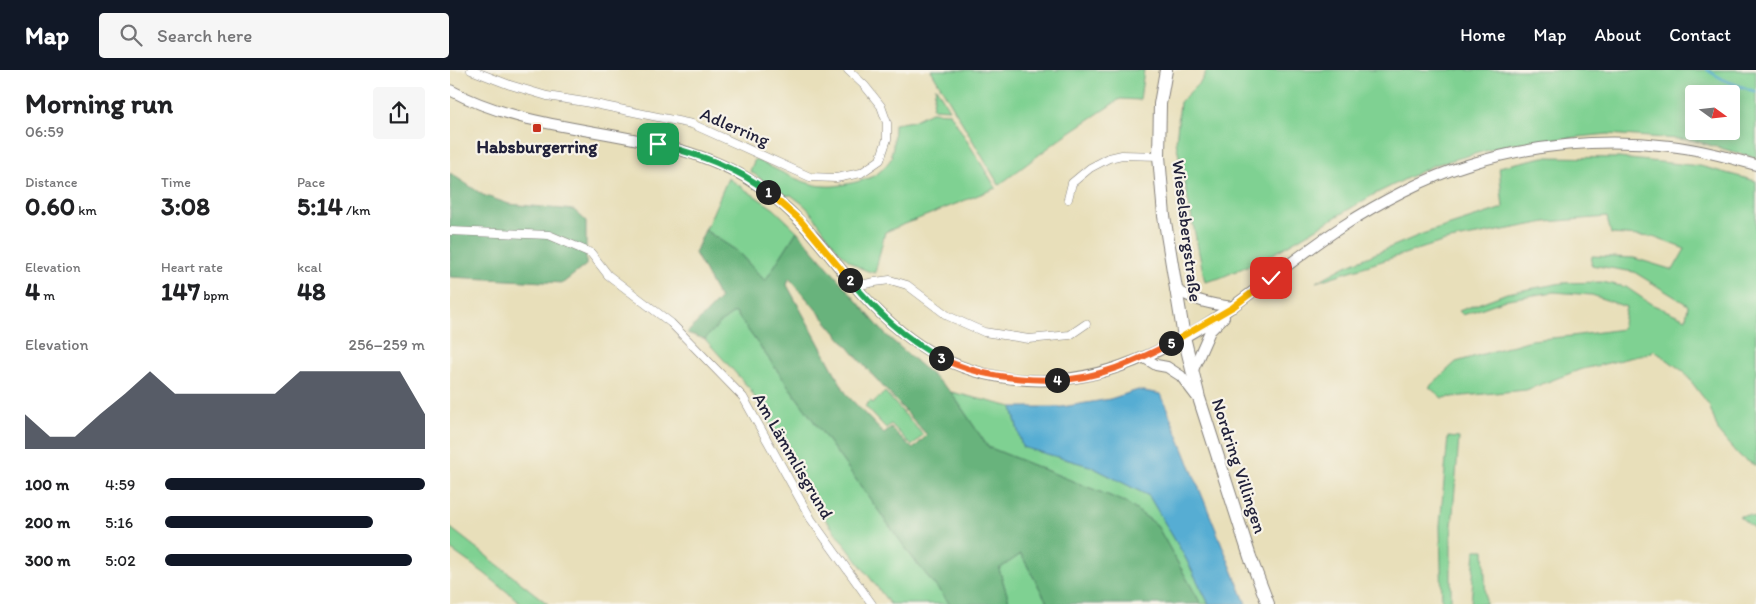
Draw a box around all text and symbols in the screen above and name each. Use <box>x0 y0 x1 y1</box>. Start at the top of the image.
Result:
search box <box>99 13 449 58</box>
text: Map <box>25 21 69 50</box>
icon: search <box>117 21 145 49</box>
text: Search here <box>157 24 252 47</box>
text: Home <box>1460 24 1506 46</box>
text: Map <box>1534 24 1567 46</box>
text: About <box>1595 24 1641 46</box>
text: Contact <box>1669 24 1731 46</box>
north arrow <box>1685 85 1740 140</box>
map controls <box>1685 85 1740 140</box>
text: Morning run <box>25 86 173 120</box>
button: share <box>373 87 425 139</box>
street label: Adlerring <box>697 103 774 152</box>
text: 06:59 <box>25 122 64 141</box>
marker: Habsburgerring <box>531 122 543 134</box>
pin <box>637 123 679 165</box>
icon: arrive <box>644 130 672 158</box>
place label: Habsburgerring <box>476 136 598 158</box>
street label: Wieselsbergstraße <box>1167 159 1207 303</box>
text: Distance <box>25 174 77 191</box>
text: Time <box>161 174 191 191</box>
text: Pace <box>297 174 325 191</box>
pin: 1 <box>756 180 780 204</box>
text: 1 <box>765 184 772 201</box>
text: 0.60 <box>25 191 75 221</box>
text: 3:08 <box>161 191 210 221</box>
text: 5:14 <box>297 191 343 221</box>
text: km <box>75 202 97 219</box>
text: /km <box>343 202 370 219</box>
pin <box>1250 257 1292 299</box>
text: Elevation <box>25 259 81 276</box>
text: Heart rate <box>161 259 223 276</box>
text: kcal <box>297 259 322 276</box>
icon: check <box>1257 264 1285 292</box>
pin: 2 <box>838 268 862 292</box>
text: 2 <box>847 272 854 289</box>
text: 4 <box>25 276 40 306</box>
text: 147 <box>161 276 200 306</box>
text: 48 <box>297 276 326 306</box>
text: m <box>40 287 55 304</box>
text: bpm <box>200 287 229 304</box>
pin: 5 <box>1158 330 1184 356</box>
text: Elevation <box>25 335 89 354</box>
text: 256–259 m <box>349 335 425 354</box>
text: 5 <box>1168 335 1175 352</box>
pin: 3 <box>928 346 954 370</box>
text: 3 <box>938 350 945 367</box>
pin: 4 <box>1044 368 1070 392</box>
text: 4 <box>1053 372 1062 389</box>
street label: Am Lämmlisgrund <box>748 389 838 523</box>
street label: Nordring Villingen <box>1207 396 1271 536</box>
text: 100 m <box>25 475 69 494</box>
text: 4:59 <box>105 475 135 494</box>
text: 200 m <box>25 513 70 532</box>
text: 5:16 <box>105 513 133 532</box>
text: 300 m <box>25 551 71 570</box>
text: 5:02 <box>105 551 136 570</box>

